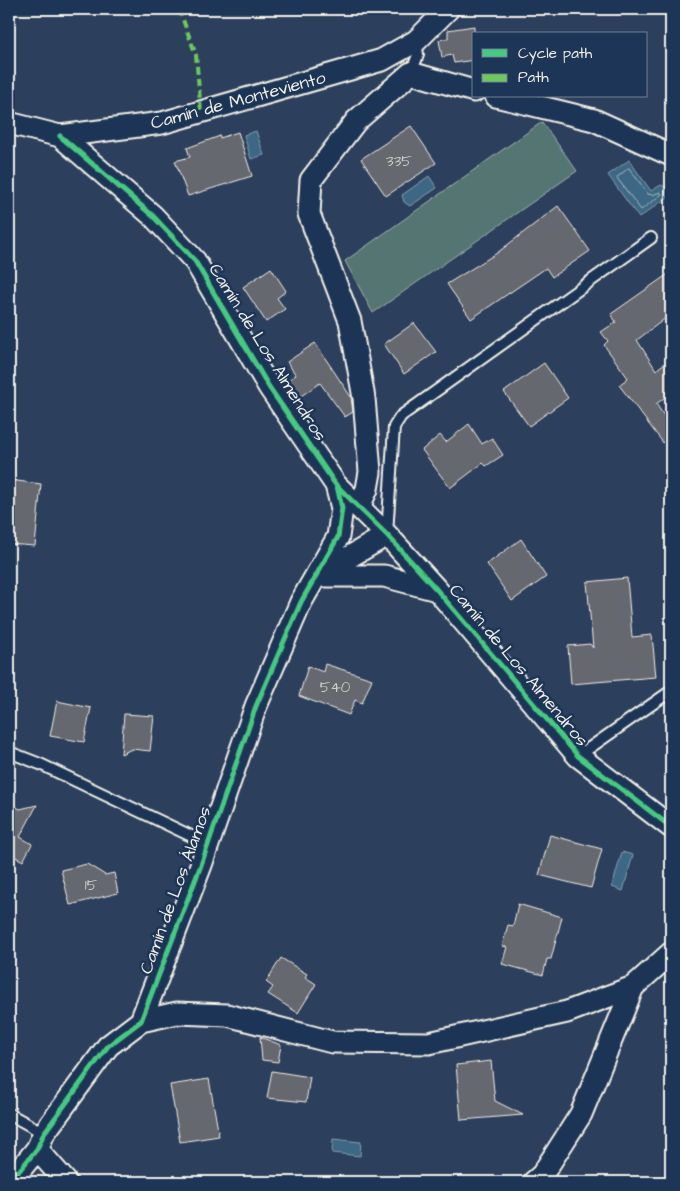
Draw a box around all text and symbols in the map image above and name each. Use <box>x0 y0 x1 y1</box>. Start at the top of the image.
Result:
legend <box>472 32 648 98</box>
text: Cycle path <box>518 43 593 65</box>
street label: Camín de Monteviento <box>148 65 328 136</box>
text: Path <box>518 67 549 88</box>
house number: 335 <box>386 151 412 172</box>
street label: Camín de Los Almendros <box>203 259 333 446</box>
street label: Camín de Los Almendros <box>443 579 594 752</box>
house number: 540 <box>320 677 351 698</box>
street label: Camín de Los Álamos <box>134 803 217 977</box>
house number: 15 <box>85 875 98 896</box>

